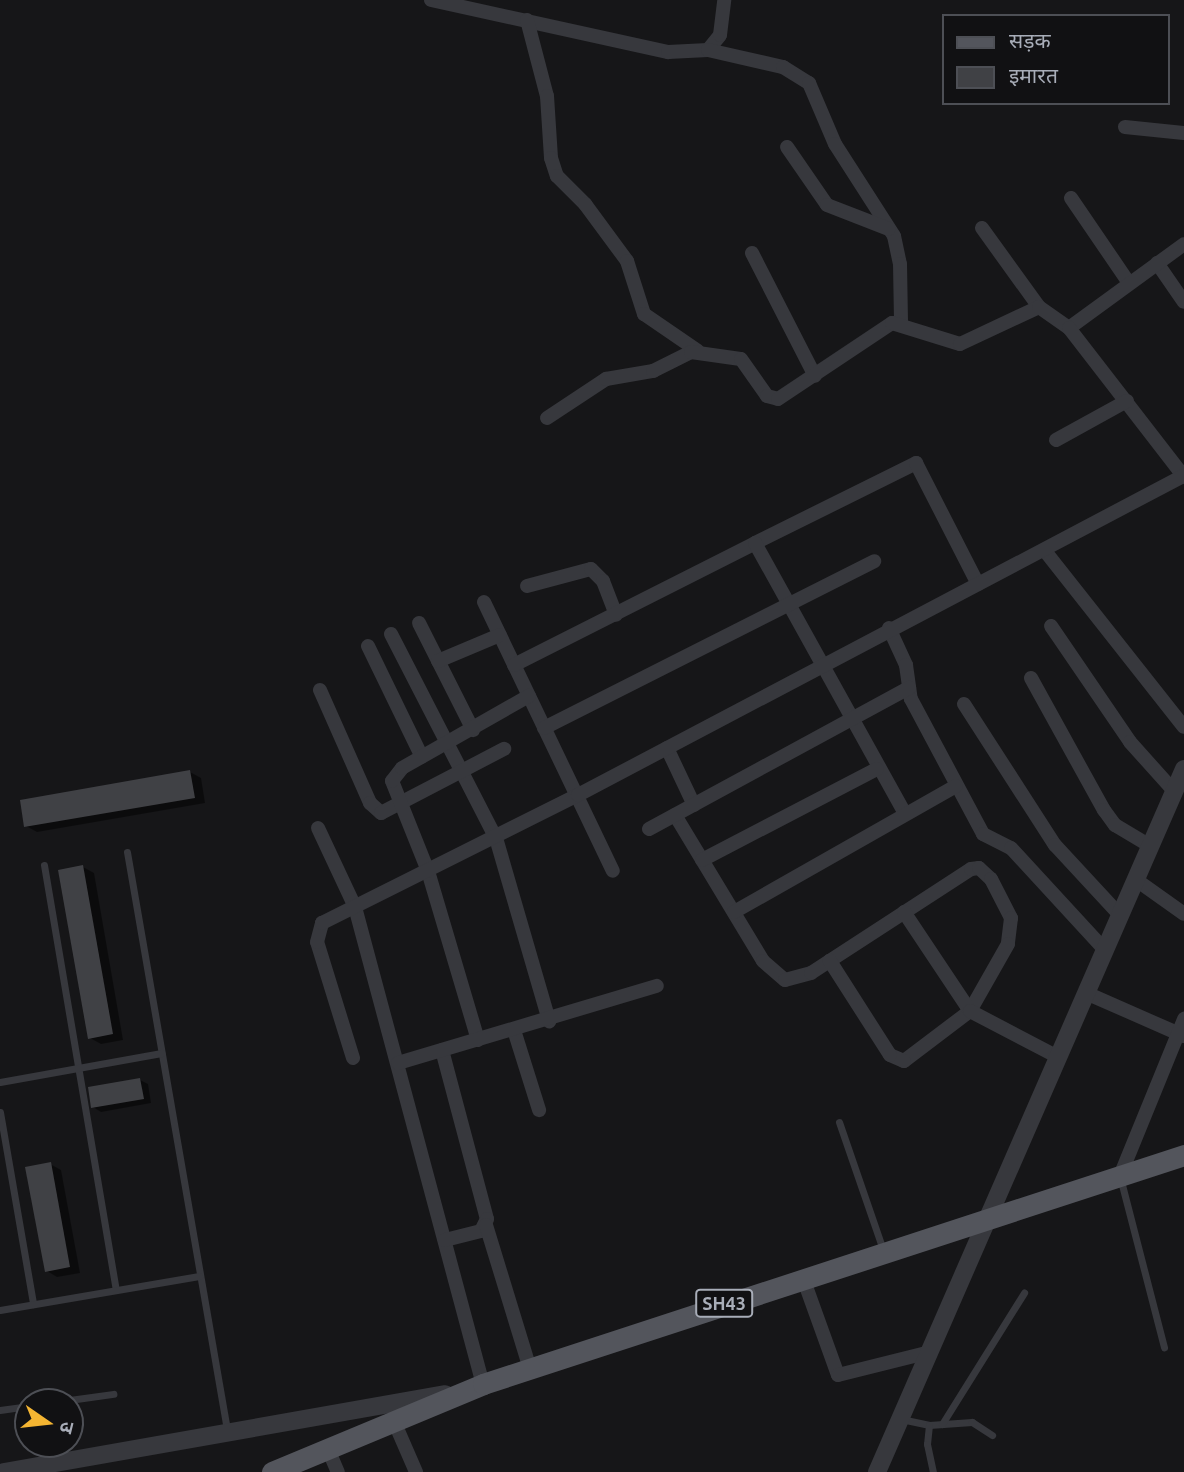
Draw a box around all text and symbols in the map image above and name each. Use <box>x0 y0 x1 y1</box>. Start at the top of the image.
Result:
legend <box>942 14 1170 105</box>
text: सड़क <box>1009 28 1051 52</box>
text: इमारत <box>1009 63 1058 87</box>
road number: SH43 <box>694 1288 754 1318</box>
north arrow <box>14 1388 84 1458</box>
text: उ <box>55 1420 79 1436</box>

